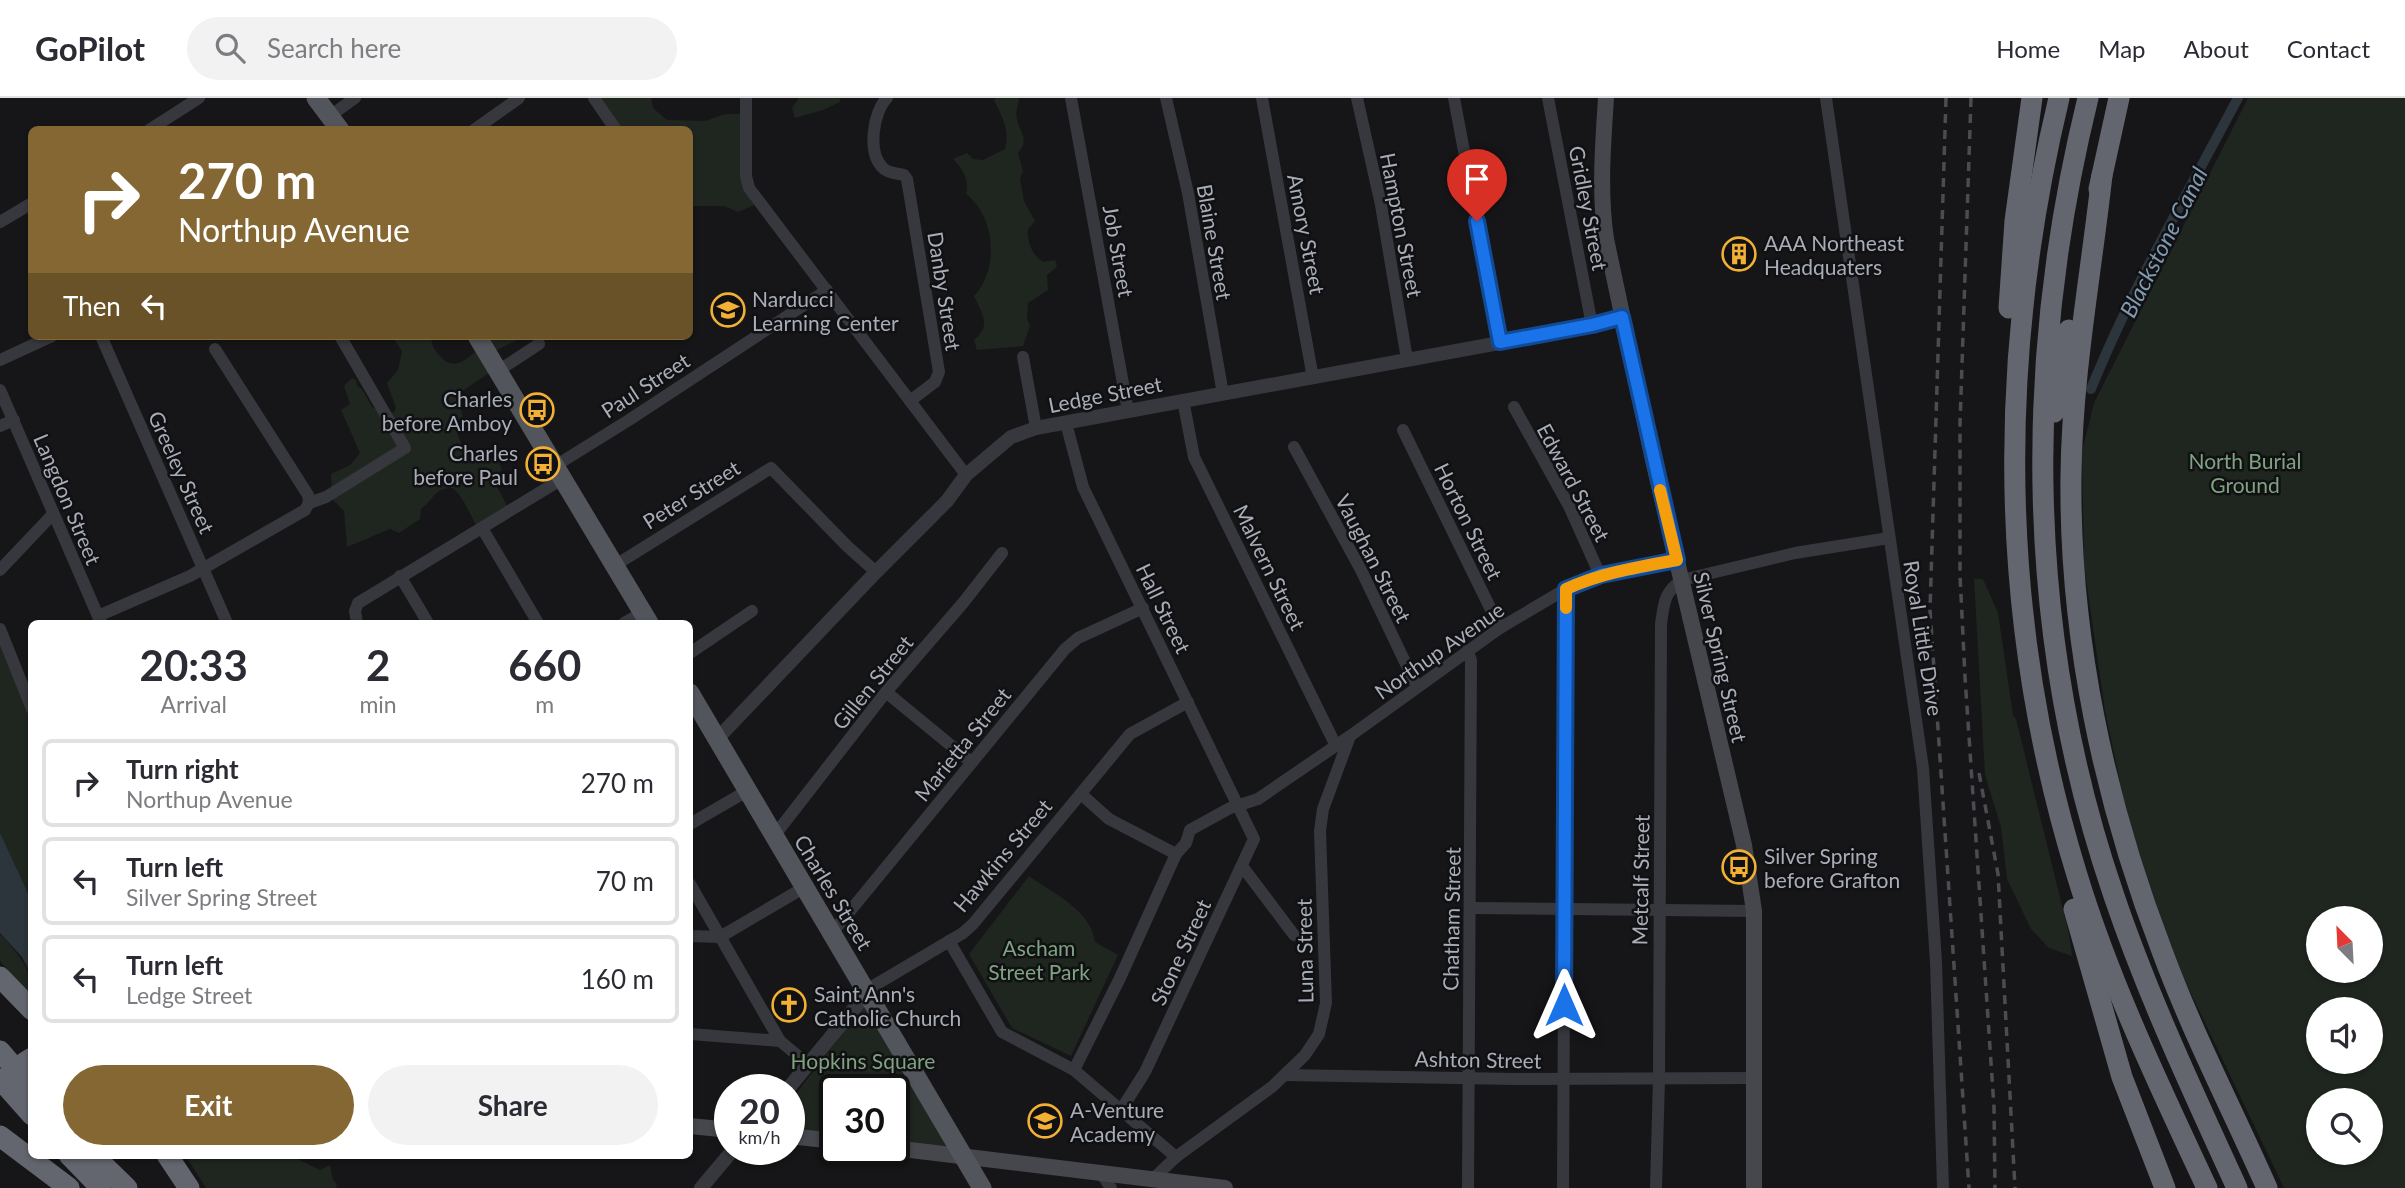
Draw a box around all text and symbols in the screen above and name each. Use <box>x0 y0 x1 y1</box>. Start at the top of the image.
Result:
search box <box>187 17 677 80</box>
text: GoPilot <box>35 28 145 68</box>
icon: search <box>211 29 249 67</box>
text: Search here <box>267 32 401 64</box>
text: Home <box>1996 34 2060 63</box>
text: Map <box>2098 34 2146 63</box>
text: About <box>2184 34 2249 63</box>
text: Contact <box>2287 34 2370 63</box>
street label: Gridley Street <box>1565 144 1613 273</box>
pin <box>1447 149 1507 221</box>
text: 270 m <box>178 151 316 209</box>
street label: Hampton Street <box>1376 151 1428 300</box>
icon: right <box>63 154 154 245</box>
icon: arrive <box>1458 160 1496 198</box>
water label: Blackstone Canal <box>2113 162 2213 322</box>
street label: Amory Street <box>1283 172 1331 297</box>
street label: Blaine Street <box>1193 182 1238 302</box>
street label: Job Street <box>1099 203 1139 299</box>
text: Northup Avenue <box>178 210 410 249</box>
street label: Danby Street <box>923 230 967 353</box>
place label: AAA Northeast Headquaters <box>1764 230 1904 279</box>
building icon: AAA Northeast Headquaters <box>1720 235 1758 273</box>
place label: Narducci Learning Center <box>752 286 899 335</box>
icon: left <box>135 287 173 325</box>
text: Then <box>63 290 121 322</box>
school or university icon: Narducci Learning Center <box>709 291 747 329</box>
street label: Paul Street <box>596 347 694 423</box>
street label: Ledge Street <box>1046 371 1164 417</box>
place label: Charles before Amboy <box>382 386 512 435</box>
bus stop icon: Charles before Amboy <box>518 391 556 429</box>
street label: Greeley Street <box>144 407 220 537</box>
street label: Edward Street <box>1532 419 1616 546</box>
street label: Langdon Street <box>29 430 107 569</box>
place label: Charles before Paul <box>413 440 518 489</box>
bus stop icon: Charles before Paul <box>524 445 562 483</box>
park label: North Burial Ground <box>2188 448 2302 497</box>
street label: Peter Street <box>638 454 744 534</box>
street label: Horton Street <box>1430 458 1508 584</box>
street label: Vaughan Street <box>1331 490 1417 627</box>
street label: Malvern Street <box>1229 500 1311 634</box>
street label: Royal Little Drive <box>1899 558 1949 718</box>
street label: Hall Street <box>1132 559 1197 657</box>
street label: Silver Spring Street <box>1689 569 1753 745</box>
street label: Northup Avenue <box>1369 596 1509 704</box>
street label: Gillen Street <box>827 630 918 734</box>
text: 20:33 <box>140 640 248 690</box>
text: 2 <box>366 640 390 690</box>
text: 660 <box>508 640 581 690</box>
street label: Marietta Street <box>909 682 1016 806</box>
text: Arrival <box>161 690 227 718</box>
text: min <box>359 690 397 718</box>
text: m <box>535 690 554 718</box>
text: Turn right <box>126 753 239 785</box>
icon: right <box>67 764 105 802</box>
text: 270 m <box>581 767 654 799</box>
text: Northup Avenue <box>126 785 293 813</box>
street label: Hawkins Street <box>947 793 1057 917</box>
street label: Metcalf Street <box>1626 814 1654 946</box>
street label: Charles Street <box>790 830 878 954</box>
place label: Silver Spring before Grafton <box>1764 843 1900 892</box>
street label: Chatham Street <box>1437 846 1465 991</box>
bus stop icon: Silver Spring before Grafton <box>1720 848 1758 886</box>
text: Turn left <box>126 851 223 883</box>
icon: left <box>67 862 105 900</box>
text: 70 m <box>596 865 654 897</box>
text: Silver Spring Street <box>126 883 317 911</box>
street label: Stone Street <box>1145 895 1216 1009</box>
street label: Luna Street <box>1291 898 1317 1004</box>
north arrow <box>2306 906 2384 984</box>
map controls <box>2306 906 2383 1165</box>
park label: Ascham Street Park <box>988 935 1090 984</box>
text: Turn left <box>126 949 223 981</box>
icon: left <box>67 960 105 998</box>
text: 160 m <box>581 963 654 995</box>
position arrow <box>1527 968 1601 1042</box>
text: Ledge Street <box>126 981 252 1009</box>
place label: Saint Ann's Catholic Church <box>814 981 961 1030</box>
church icon: Saint Ann's Catholic Church <box>770 986 808 1024</box>
button: sound <box>2306 997 2383 1074</box>
street label: Ashton Street <box>1414 1045 1542 1073</box>
park label: Hopkins Square <box>791 1048 935 1073</box>
button: Exit <box>63 1065 354 1145</box>
button: Share <box>368 1065 658 1145</box>
speed limit sign: 30 <box>819 1074 910 1165</box>
button: search <box>2306 1088 2383 1165</box>
text: 20 <box>739 1089 780 1131</box>
place label: A-Venture Academy <box>1070 1097 1164 1146</box>
school or university icon: A-Venture Academy <box>1026 1102 1064 1140</box>
text: km/h <box>738 1126 781 1148</box>

